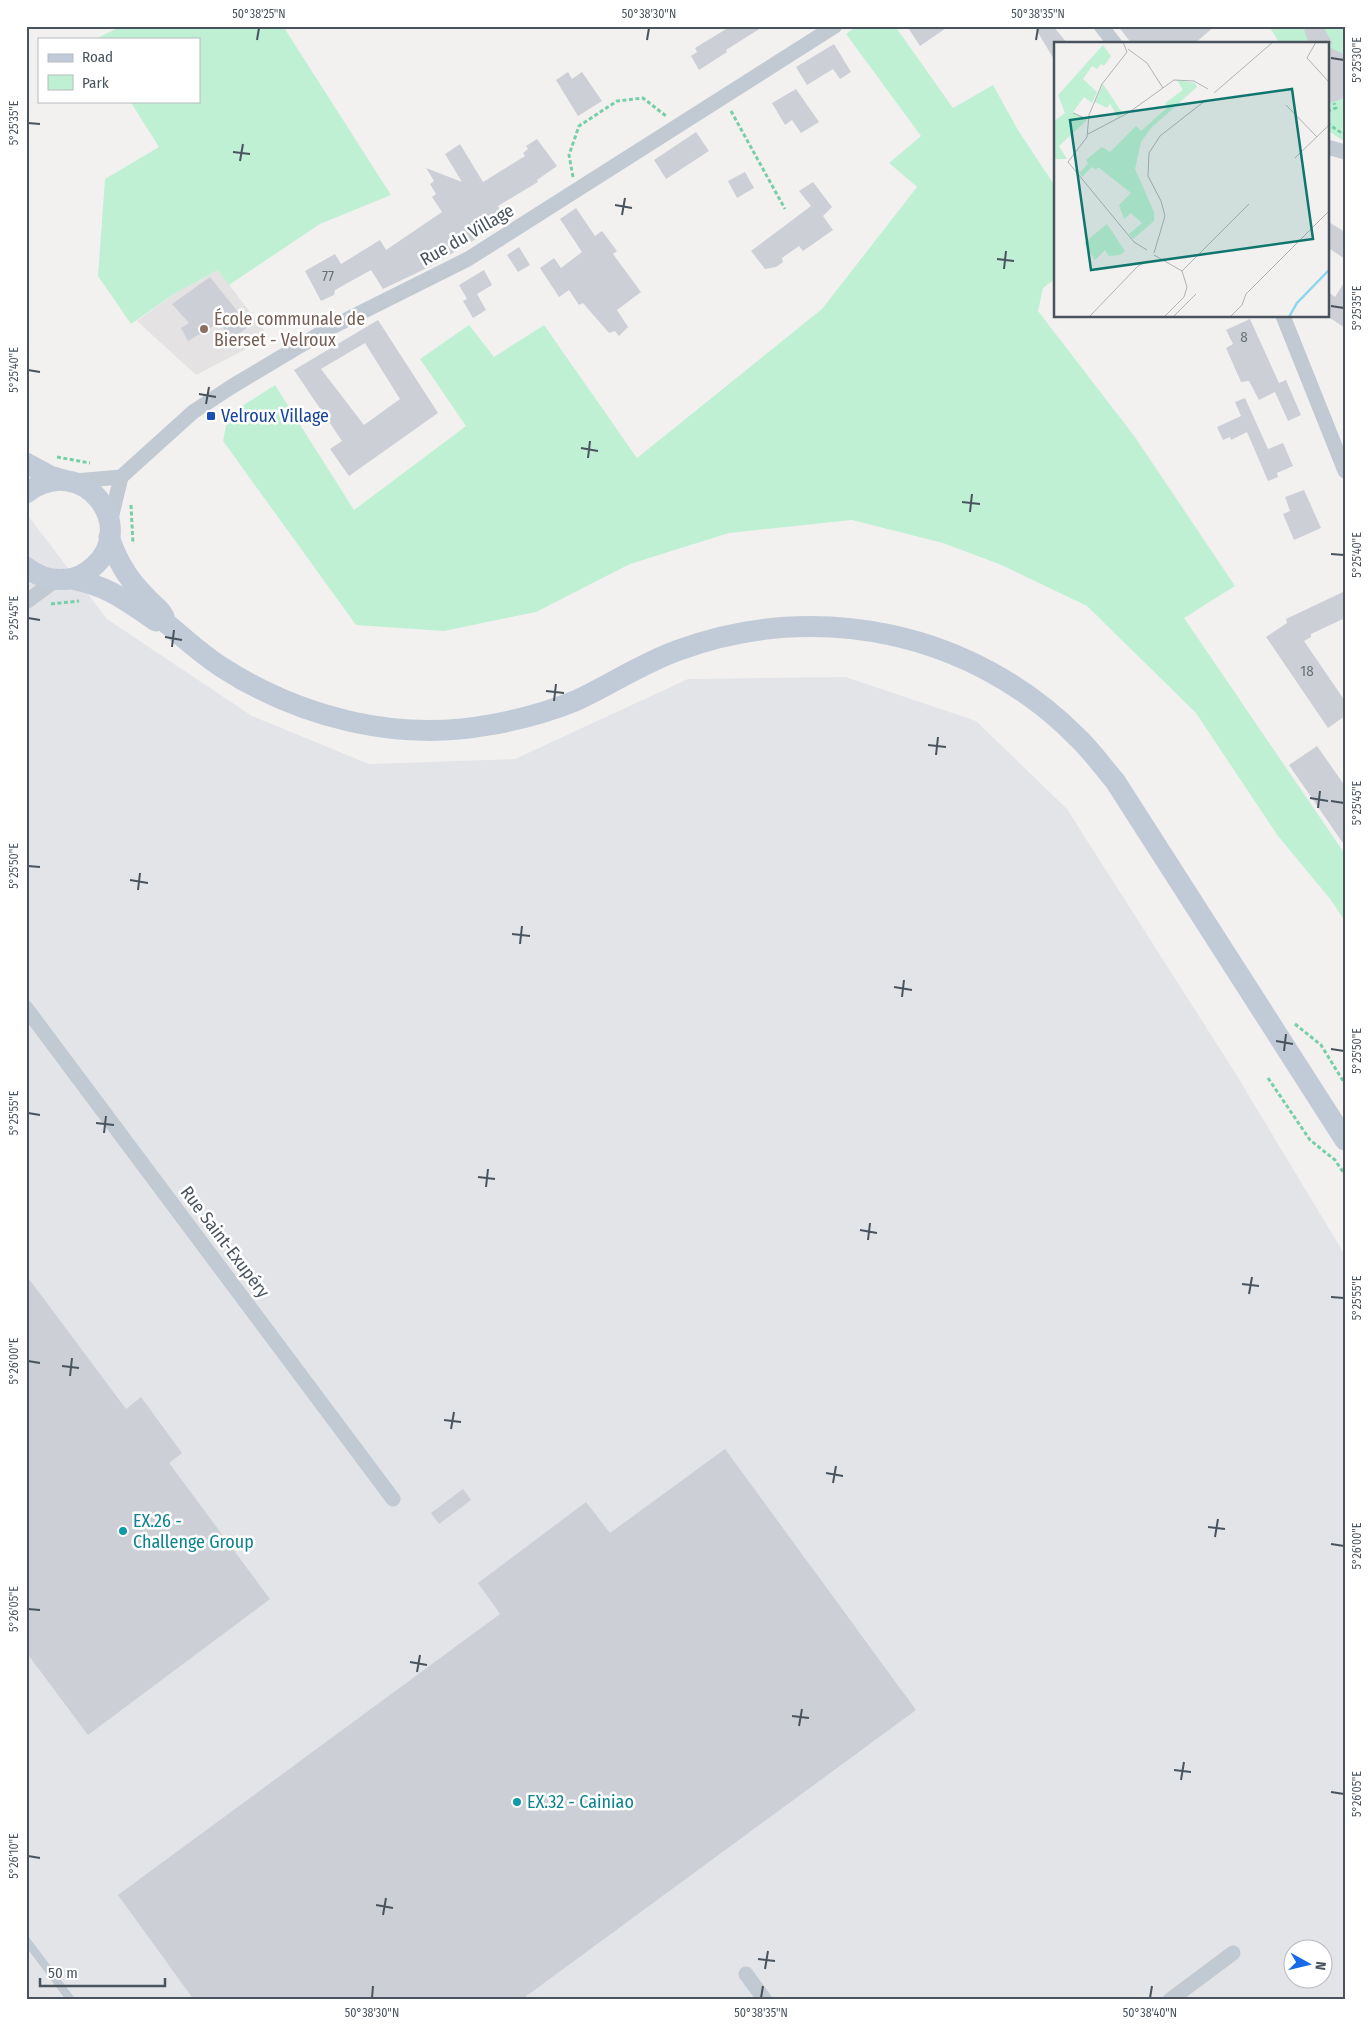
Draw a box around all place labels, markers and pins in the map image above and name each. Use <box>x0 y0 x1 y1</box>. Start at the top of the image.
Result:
place label: École communale de Bierset - Velroux <box>214 307 365 351</box>
marker: École communale de Bierset - Velroux <box>198 323 210 335</box>
place label: Velroux Village <box>221 405 329 427</box>
marker: Velroux Village <box>205 410 217 422</box>
place label: EX.26 - Challenge Group <box>133 1510 254 1553</box>
marker: EX.26 - Challenge Group <box>117 1525 129 1537</box>
place label: EX.32 - Cainiao <box>527 1791 634 1813</box>
marker: EX.32 - Cainiao <box>511 1796 523 1808</box>

